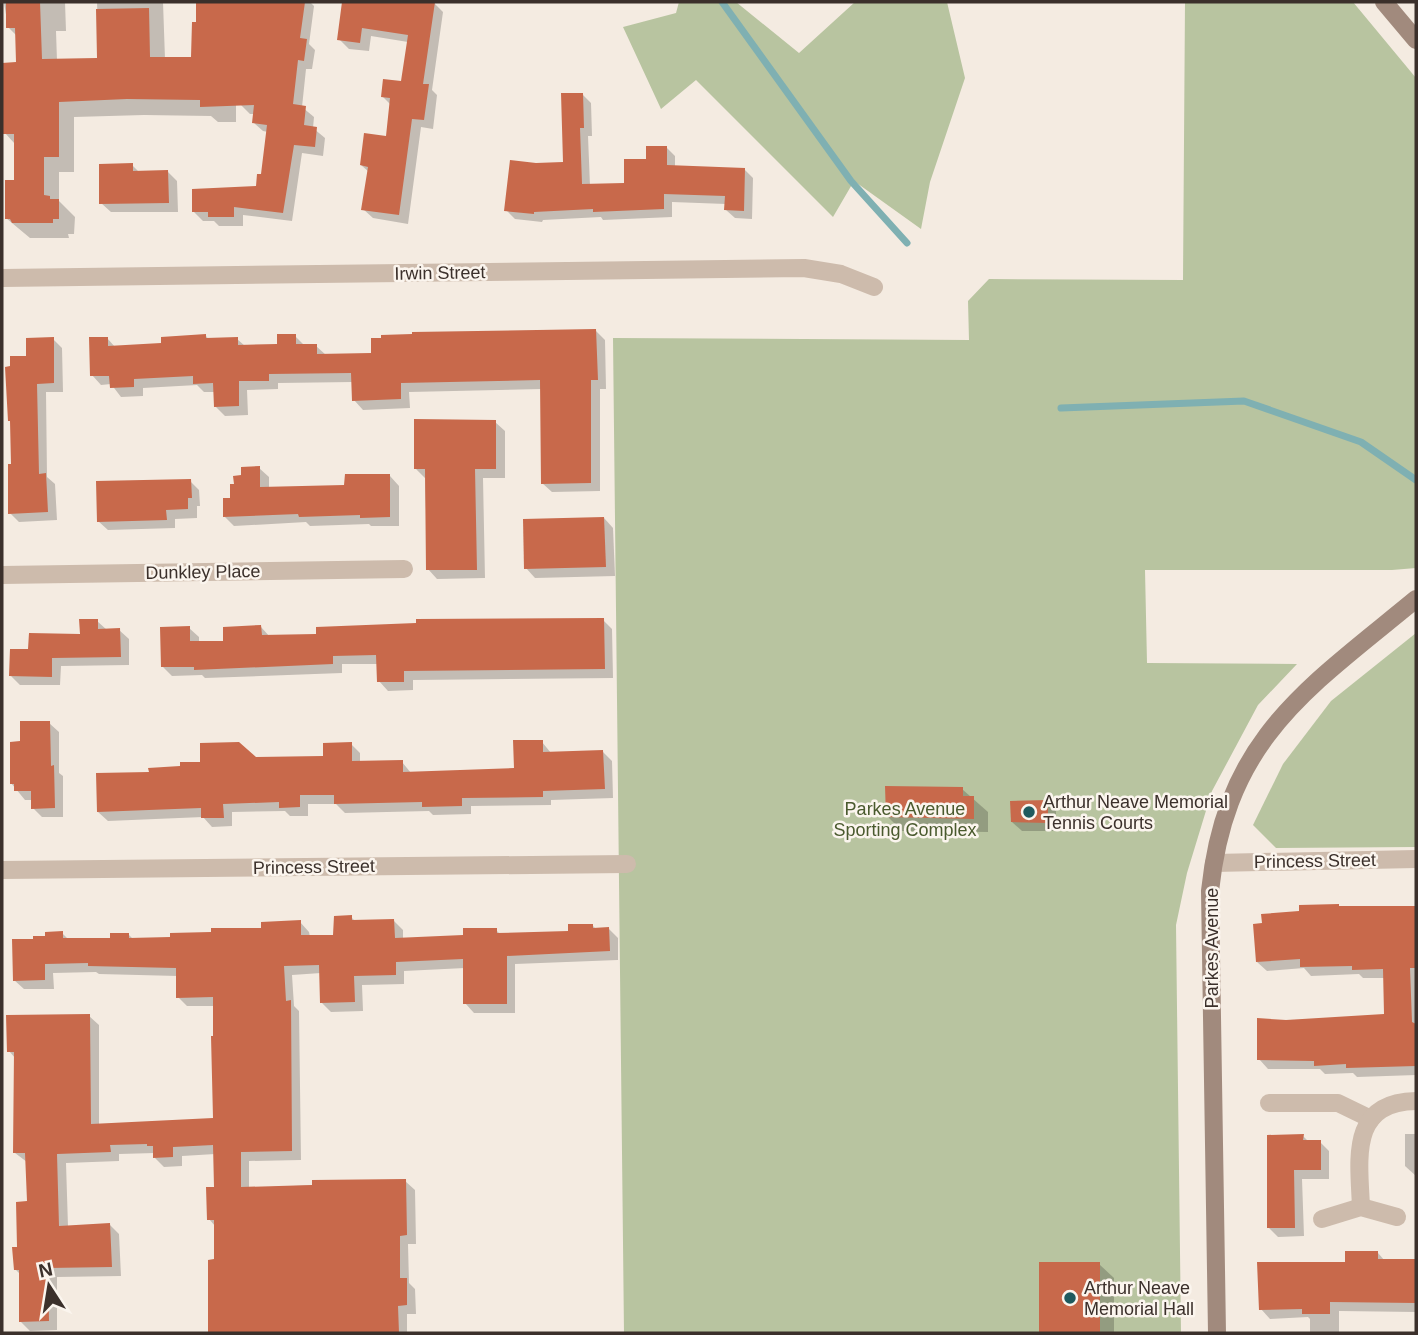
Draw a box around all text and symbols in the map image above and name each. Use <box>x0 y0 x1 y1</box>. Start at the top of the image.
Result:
street label: Irwin Street <box>394 262 486 284</box>
street label: Dunkley Place <box>145 561 261 583</box>
place label: Arthur Neave Memorial Tennis Courts <box>1043 792 1228 833</box>
park label: Parkes Avenue Sporting Complex <box>833 799 977 840</box>
marker: Arthur Neave Memorial Tennis Courts <box>1021 804 1037 820</box>
street label: Princess Street <box>1254 850 1376 872</box>
street label: Princess Street <box>253 856 375 878</box>
street label: Parkes Avenue <box>1202 888 1222 1008</box>
north arrow <box>14 1251 84 1321</box>
text: N <box>37 1258 54 1282</box>
place label: Arthur Neave Memorial Hall <box>1084 1278 1194 1319</box>
marker: Arthur Neave Memorial Hall <box>1062 1290 1078 1306</box>

